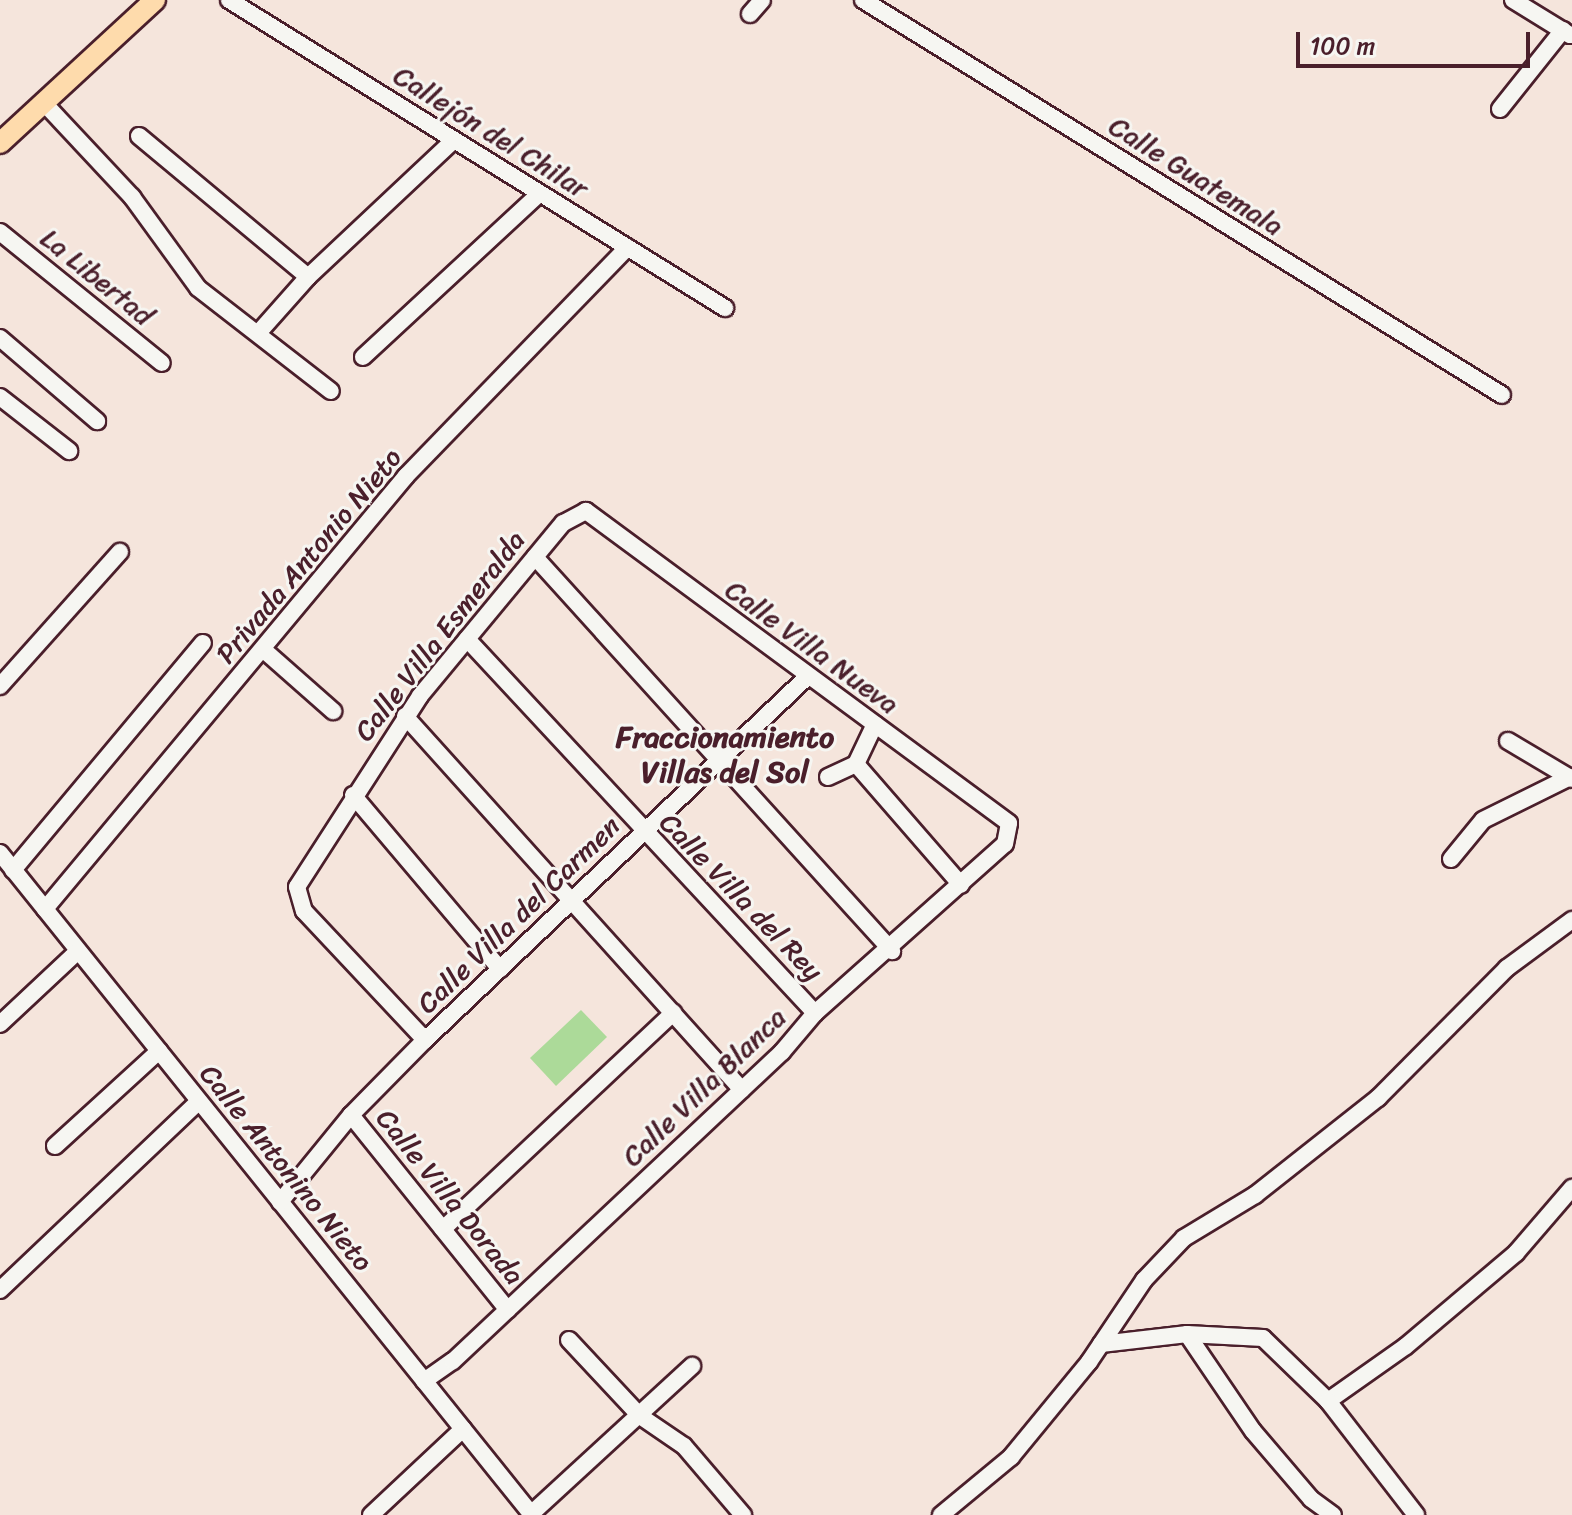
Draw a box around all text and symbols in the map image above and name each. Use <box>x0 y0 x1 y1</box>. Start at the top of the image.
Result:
scale bar <box>1300 16 1534 66</box>
text: 100 m <box>1310 25 1375 67</box>
street label: Callejón del Chilar <box>387 58 595 206</box>
street label: Calle Guatemala <box>1103 109 1289 243</box>
street label: La Libertad <box>33 221 161 333</box>
street label: Privada Antonio Nieto <box>209 441 409 671</box>
street label: Calle Villa Esmeralda <box>348 524 532 748</box>
street label: Calle Villa Nueva <box>719 573 905 721</box>
district label: Fraccionamiento Villas del Sol <box>616 719 834 790</box>
street label: Calle Villa del Rey <box>652 806 830 988</box>
street label: Calle Villa del Carmen <box>410 809 628 1021</box>
street label: Calle Villa Blanca <box>615 1001 793 1173</box>
street label: Calle Antonino Nieto <box>192 1058 380 1278</box>
street label: Calle Villa Dorada <box>369 1102 531 1292</box>

